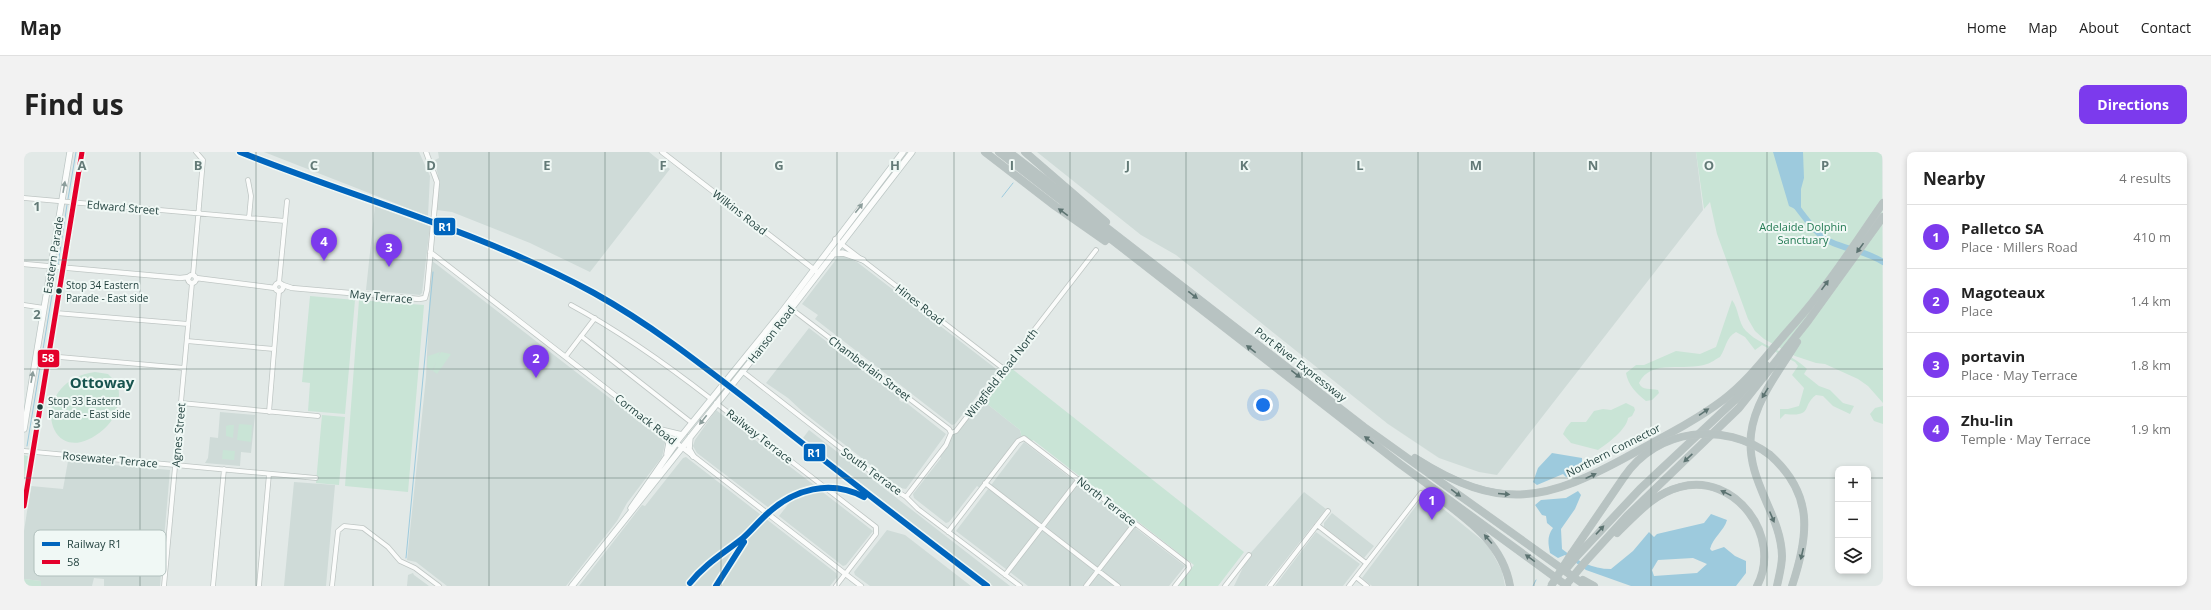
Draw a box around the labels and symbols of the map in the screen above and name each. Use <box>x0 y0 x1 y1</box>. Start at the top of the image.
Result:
text: A <box>78 156 87 174</box>
text: B <box>194 156 203 174</box>
text: C <box>310 156 318 174</box>
text: D <box>426 156 436 174</box>
text: E <box>543 156 551 174</box>
text: F <box>659 156 667 174</box>
text: G <box>774 156 784 174</box>
text: H <box>890 156 900 174</box>
text: I <box>1010 156 1014 174</box>
text: J <box>1125 156 1130 174</box>
text: K <box>1240 156 1249 174</box>
text: L <box>1356 156 1364 174</box>
text: M <box>1470 156 1482 174</box>
text: N <box>1588 156 1598 174</box>
text: O <box>1704 156 1714 174</box>
text: P <box>1821 156 1829 174</box>
one-way arrow <box>61 181 67 193</box>
street label: Wilkins Road <box>710 186 770 238</box>
street label: Edward Street <box>86 196 160 218</box>
text: 1 <box>33 197 41 215</box>
one-way arrow <box>855 203 864 214</box>
one-way arrow <box>1058 208 1069 216</box>
street label: Eastern Parade <box>39 215 67 295</box>
line badge: R1 <box>433 217 456 236</box>
text: R1 <box>438 219 452 234</box>
park label: Adelaide Dolphin Sanctuary <box>1759 219 1847 247</box>
pin: 4 <box>311 228 337 261</box>
pin: 3 <box>376 234 402 267</box>
one-way arrow <box>1856 243 1864 254</box>
place label: Stop 34 Eastern Parade - East side <box>66 278 149 305</box>
street label: Hines Road <box>892 280 948 328</box>
one-way arrow <box>1821 280 1829 290</box>
marker: Stop 34 Eastern Parade - East side <box>54 286 64 296</box>
street label: May Terrace <box>349 286 413 306</box>
one-way arrow <box>1187 290 1198 299</box>
street label: Hanson Road <box>744 302 798 366</box>
text: 2 <box>33 305 41 323</box>
street label: Port River Expressway <box>1252 323 1351 405</box>
street label: Wingfield Road North <box>961 325 1041 421</box>
street label: Chamberlain Street <box>826 332 914 404</box>
one-way arrow <box>1245 344 1256 353</box>
pin: 2 <box>523 345 549 378</box>
line badge: 58 <box>37 349 60 368</box>
text: 58 <box>42 350 54 365</box>
one-way arrow <box>1290 370 1301 378</box>
one-way arrow <box>30 371 36 383</box>
district label: Ottoway <box>70 372 135 392</box>
one-way arrow <box>1762 387 1769 399</box>
street label: Cormack Road <box>612 390 680 448</box>
place label: Stop 33 Eastern Parade - East side <box>48 394 131 421</box>
your location <box>1253 395 1273 415</box>
marker: Stop 33 Eastern Parade - East side <box>35 402 45 412</box>
street label: Agnes Street <box>168 402 188 468</box>
street label: Railway Terrace <box>724 405 796 467</box>
one-way arrow <box>1699 409 1710 416</box>
text: 3 <box>33 414 41 432</box>
one-way arrow <box>699 414 708 425</box>
street label: Northern Connector <box>1563 420 1663 480</box>
one-way arrow <box>1364 435 1375 444</box>
line badge: R1 <box>803 443 826 462</box>
street label: South Terrace <box>839 444 905 498</box>
text: R1 <box>807 445 821 460</box>
street label: Rosewater Terrace <box>62 447 158 471</box>
one-way arrow <box>1683 453 1693 463</box>
street label: North Terrace <box>1074 473 1140 529</box>
one-way arrow <box>1585 473 1597 479</box>
pin: 1 <box>1419 487 1445 520</box>
one-way arrow <box>1450 489 1461 497</box>
one-way arrow <box>1498 490 1510 497</box>
one-way arrow <box>1720 490 1732 496</box>
one-way arrow <box>1769 511 1775 522</box>
one-way arrow <box>1596 525 1605 535</box>
legend <box>34 530 166 576</box>
one-way arrow <box>1483 534 1492 544</box>
text: Railway R1 <box>67 536 122 551</box>
one-way arrow <box>1799 547 1805 560</box>
text: 58 <box>67 554 80 569</box>
one-way arrow <box>1525 554 1536 562</box>

